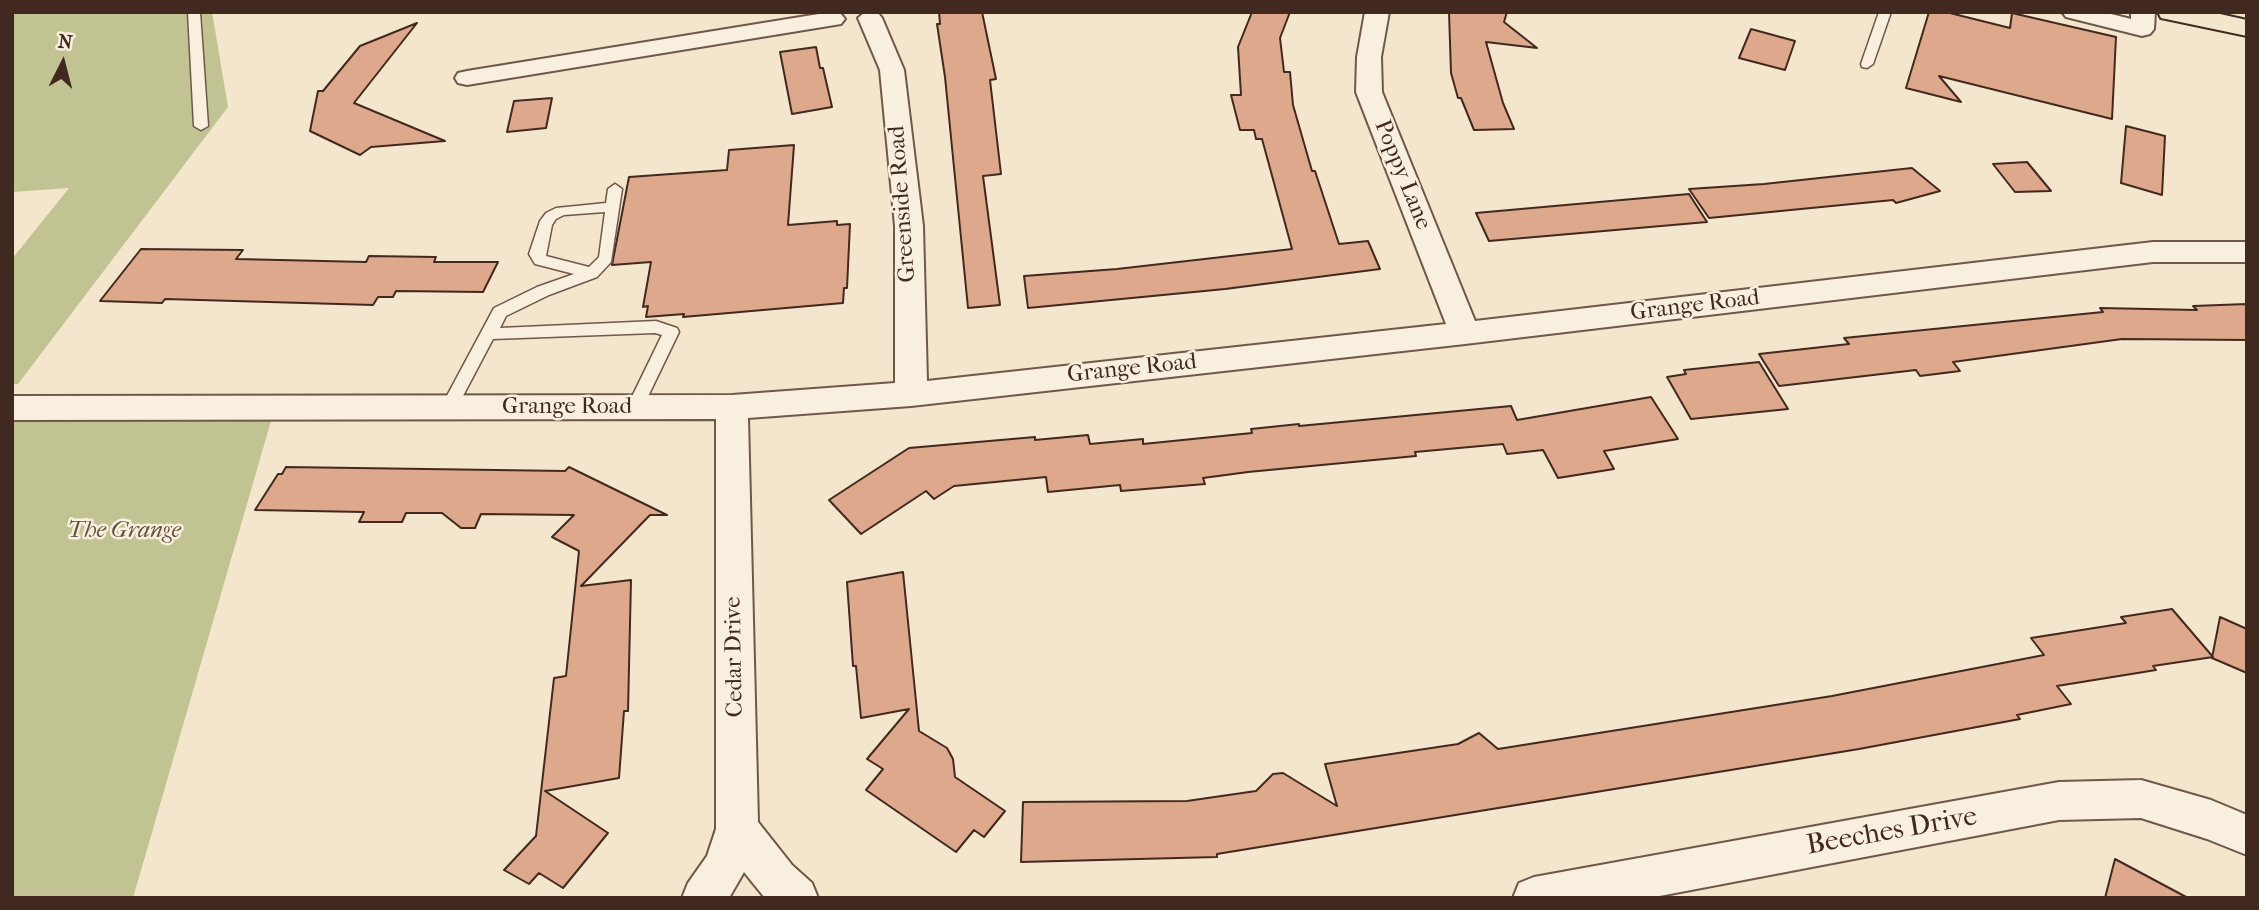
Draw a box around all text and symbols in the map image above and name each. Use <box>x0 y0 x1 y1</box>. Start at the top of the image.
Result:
north arrow <box>28 28 98 98</box>
text: N <box>57 30 74 54</box>
street label: Poppy Lane <box>1368 116 1436 234</box>
street label: Greenside Road <box>884 125 922 283</box>
street label: Grange Road <box>1629 284 1761 328</box>
street label: Grange Road <box>1066 348 1198 390</box>
street label: Grange Road <box>502 393 632 421</box>
park label: The Grange <box>67 517 181 545</box>
street label: Cedar Drive <box>720 596 750 718</box>
street label: Beeches Drive <box>1804 800 1980 864</box>

